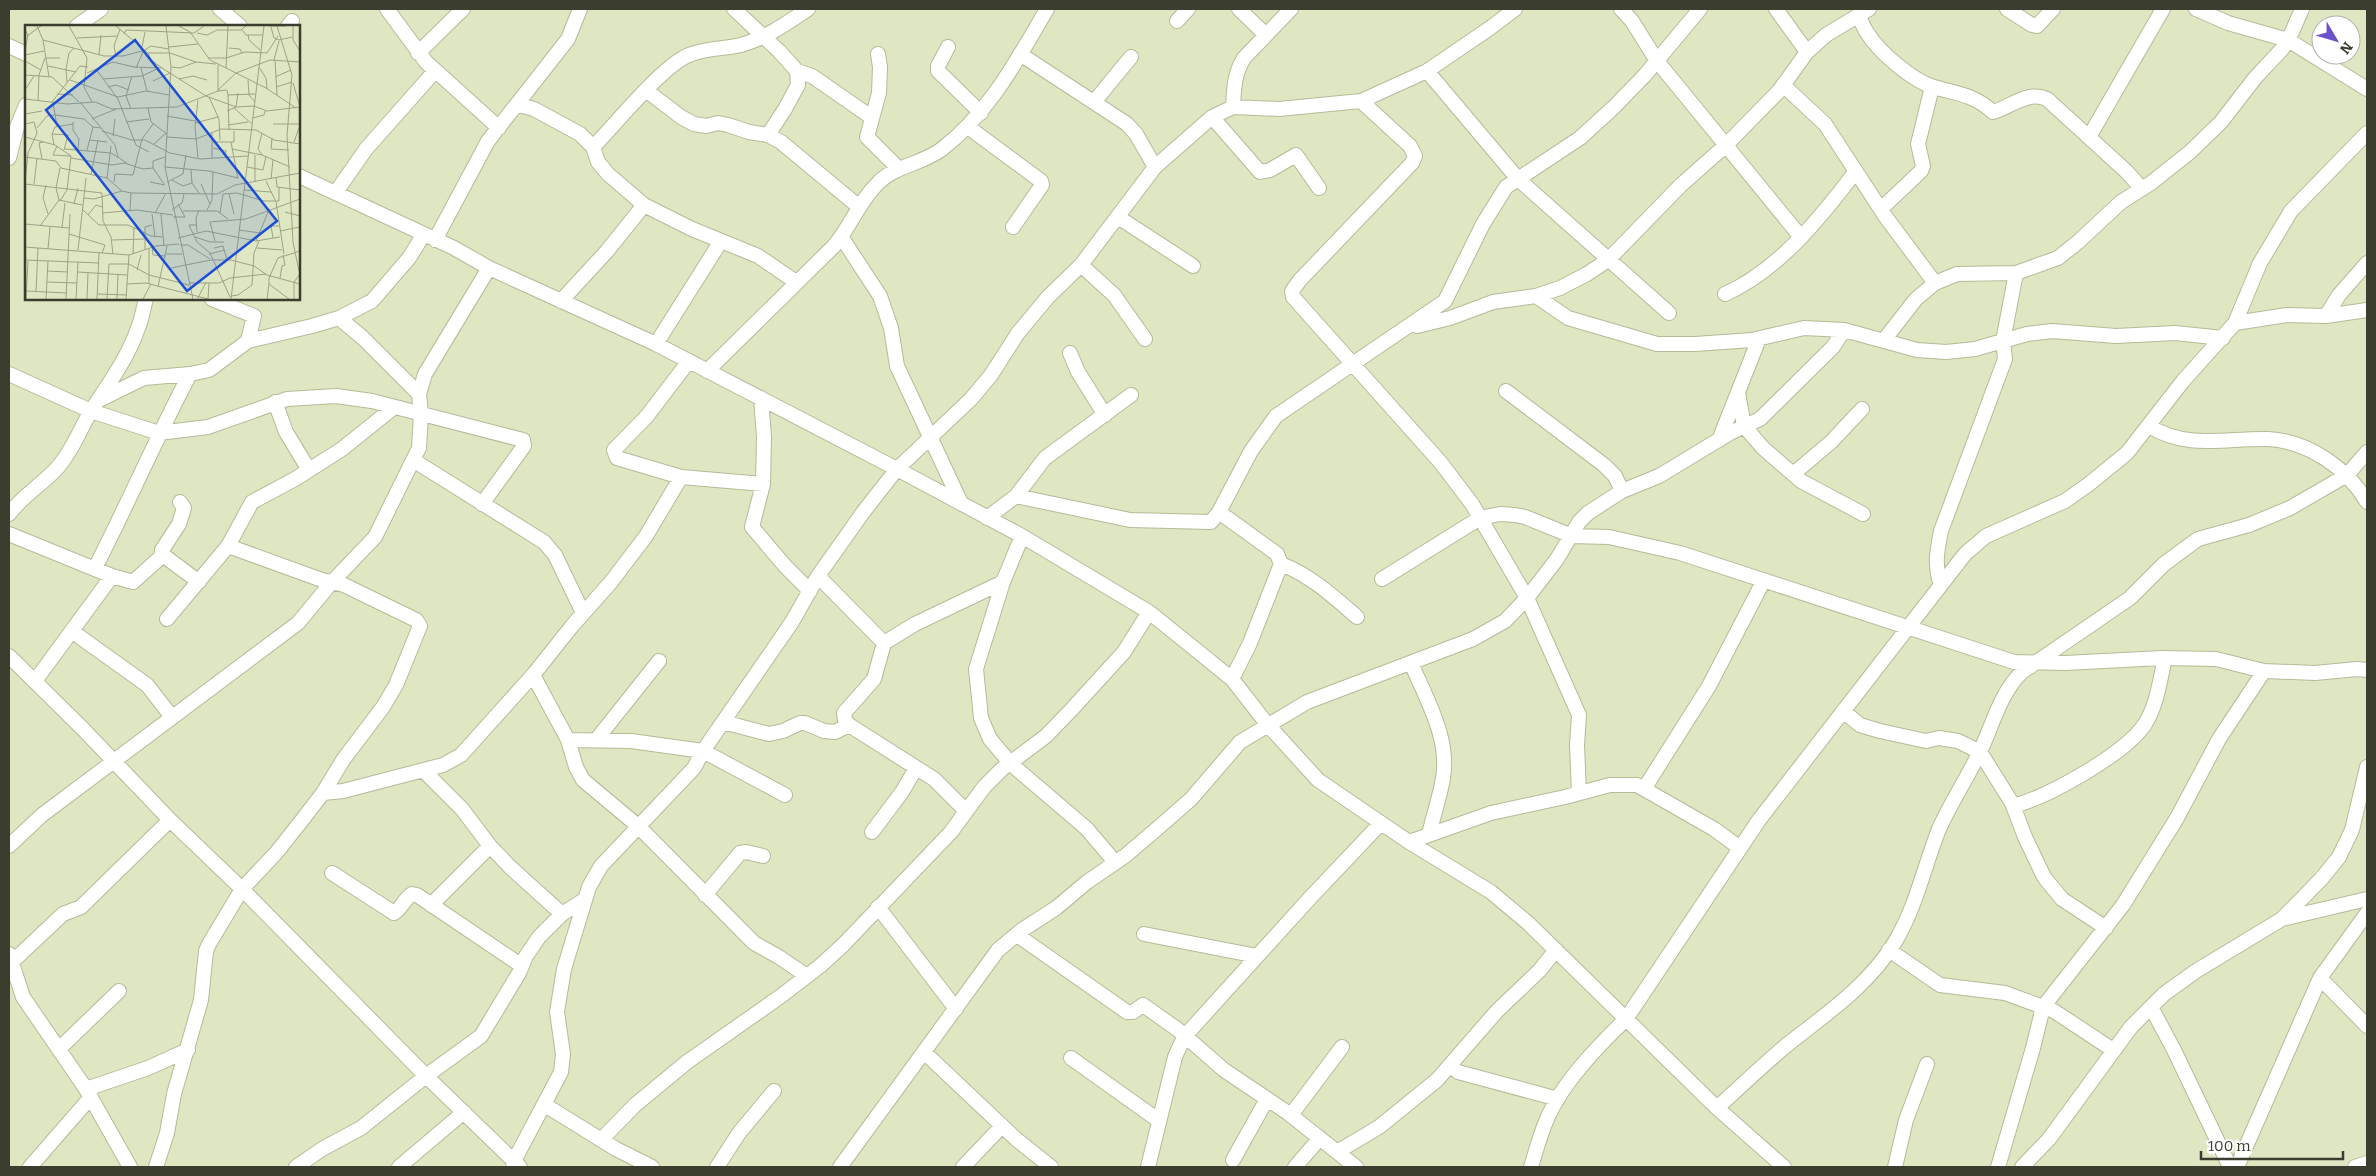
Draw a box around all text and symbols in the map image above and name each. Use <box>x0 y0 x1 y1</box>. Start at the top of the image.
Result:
north arrow <box>2311 15 2361 65</box>
inset map <box>25 25 300 300</box>
text: N <box>2336 38 2356 57</box>
scale bar <box>2201 1128 2344 1160</box>
text: 100 m <box>2208 1137 2251 1155</box>

